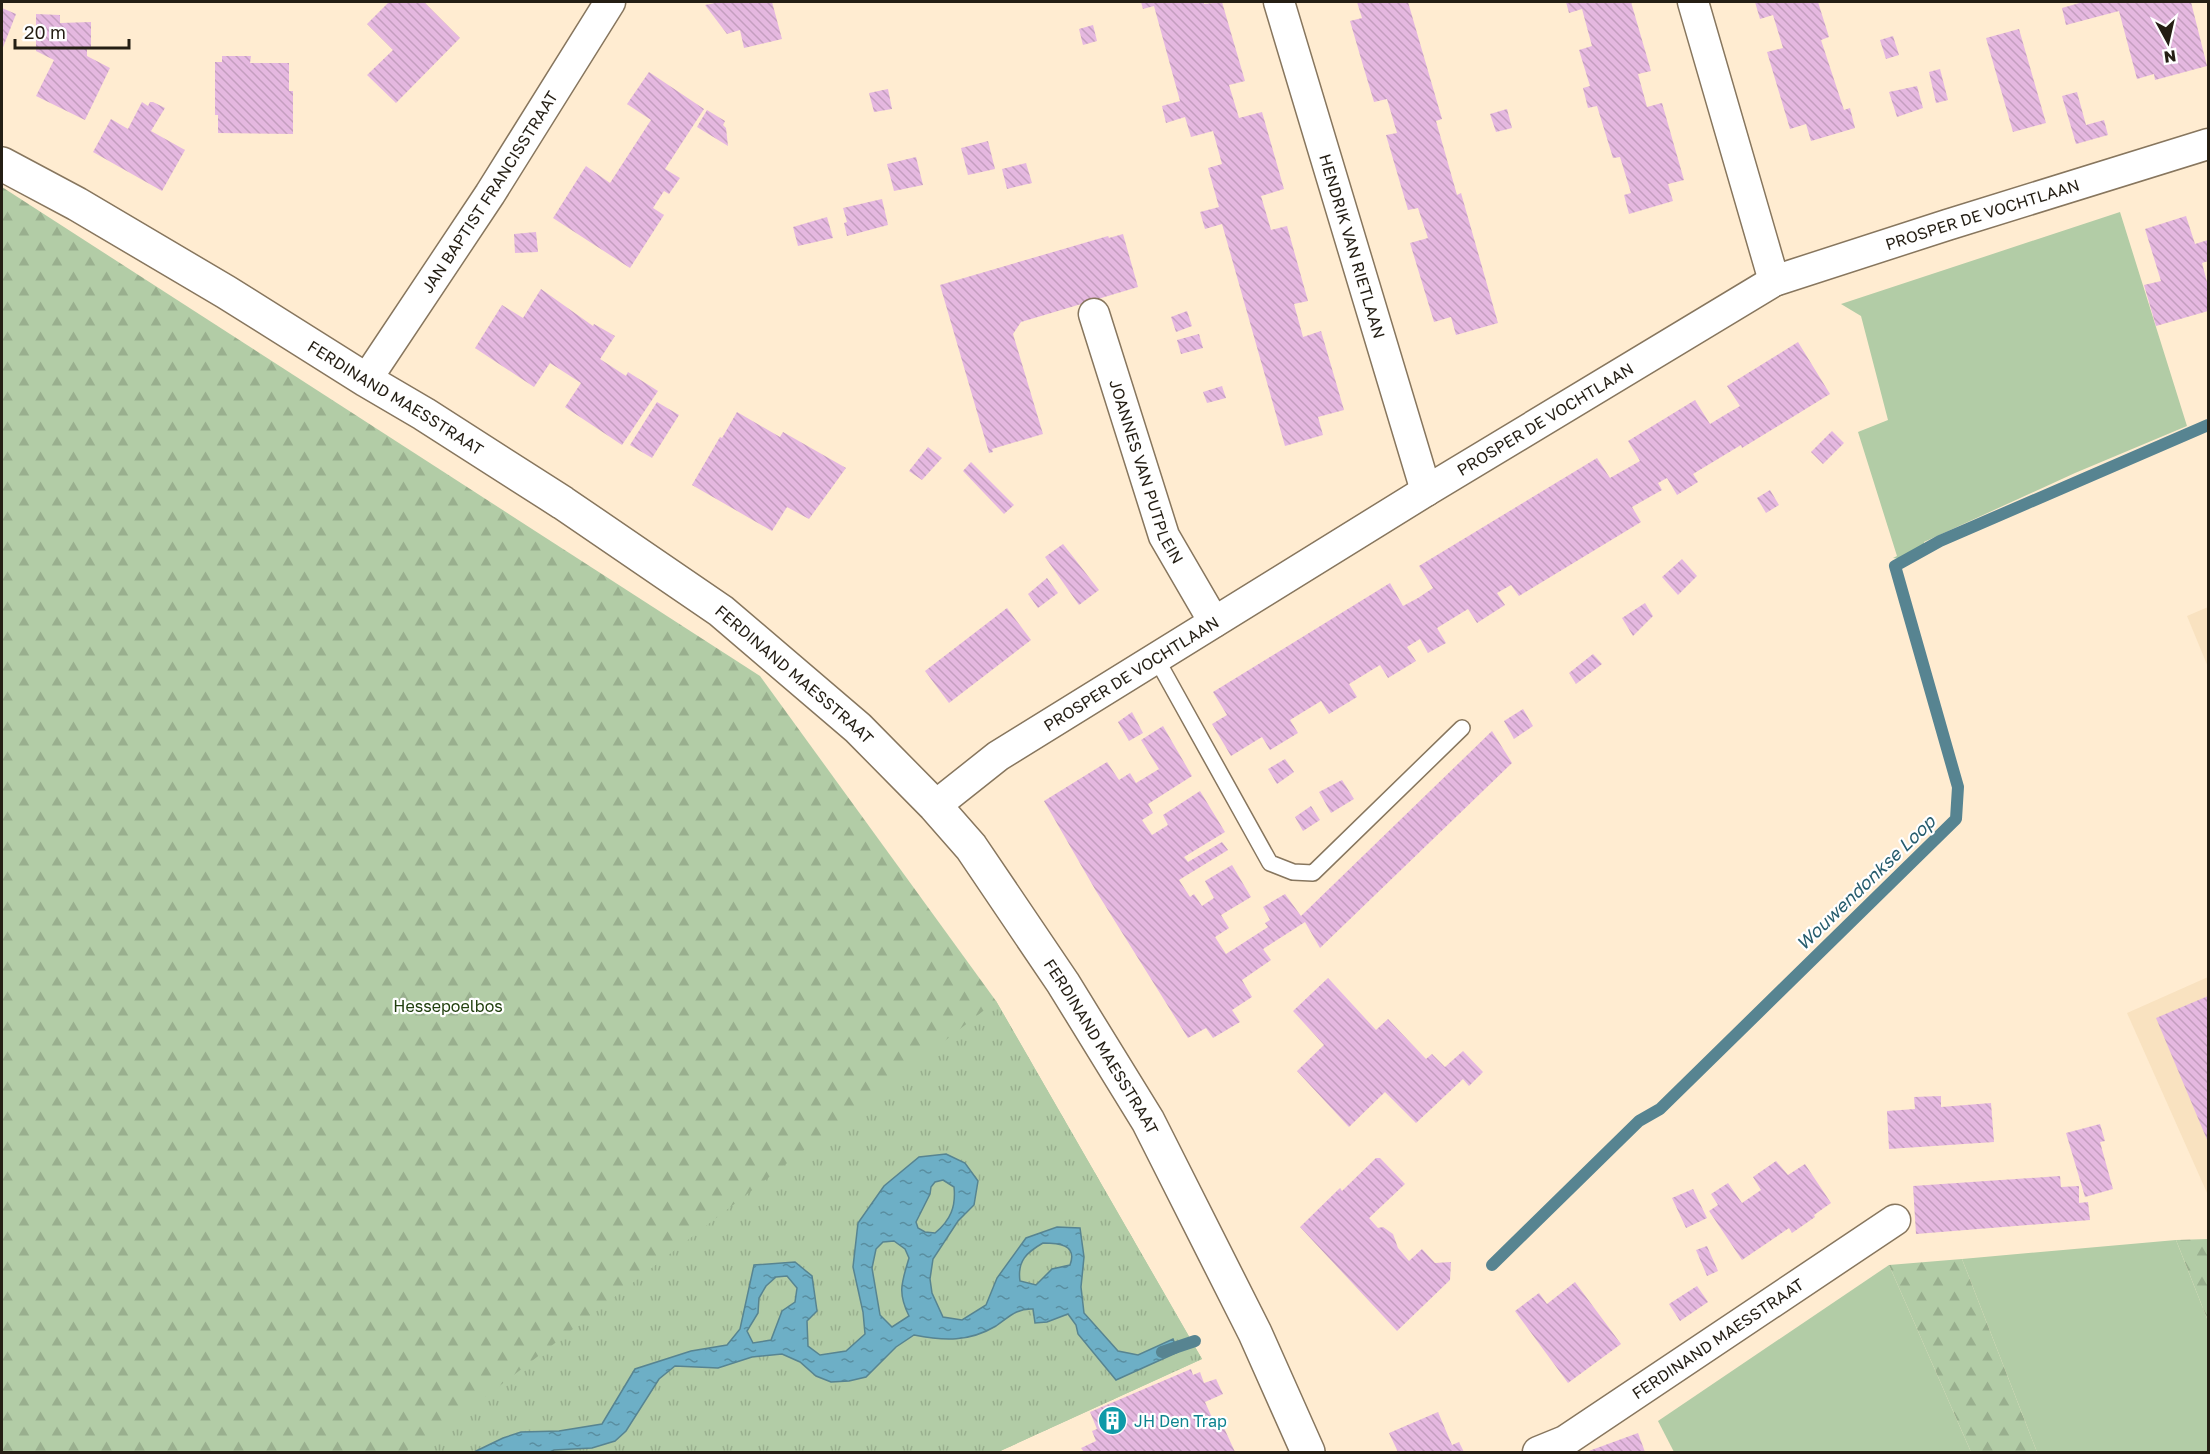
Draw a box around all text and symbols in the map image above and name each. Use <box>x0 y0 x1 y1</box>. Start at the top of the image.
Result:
scale bar <box>15 12 129 50</box>
north arrow <box>2138 12 2198 72</box>
text: 20 m <box>24 21 66 43</box>
text: N <box>2163 46 2178 68</box>
street label: JAN BAPTIST FRANCISSTRAAT <box>417 87 562 297</box>
street label: HENDRIK VAN RIETLAAN <box>1315 151 1390 341</box>
street label: PROSPER DE VOCHTLAAN <box>1883 175 2082 254</box>
street label: FERDINAND MAESSTRAAT <box>304 336 487 459</box>
street label: PROSPER DE VOCHTLAAN <box>1453 358 1637 480</box>
street label: JOANNES VAN PUTPLEIN <box>1105 377 1188 567</box>
street label: FERDINAND MAESSTRAAT <box>711 601 878 748</box>
street label: PROSPER DE VOCHTLAAN <box>1040 612 1222 735</box>
water label: Wouwendonkse Loop <box>1791 809 1941 954</box>
street label: FERDINAND MAESSTRAAT <box>1040 955 1163 1138</box>
park label: Hessepoelbos <box>393 996 503 1016</box>
street label: FERDINAND MAESSTRAAT <box>1628 1274 1808 1403</box>
building icon: JH Den Trap <box>1097 1405 1129 1437</box>
place label: JH Den Trap <box>1134 1411 1227 1431</box>

